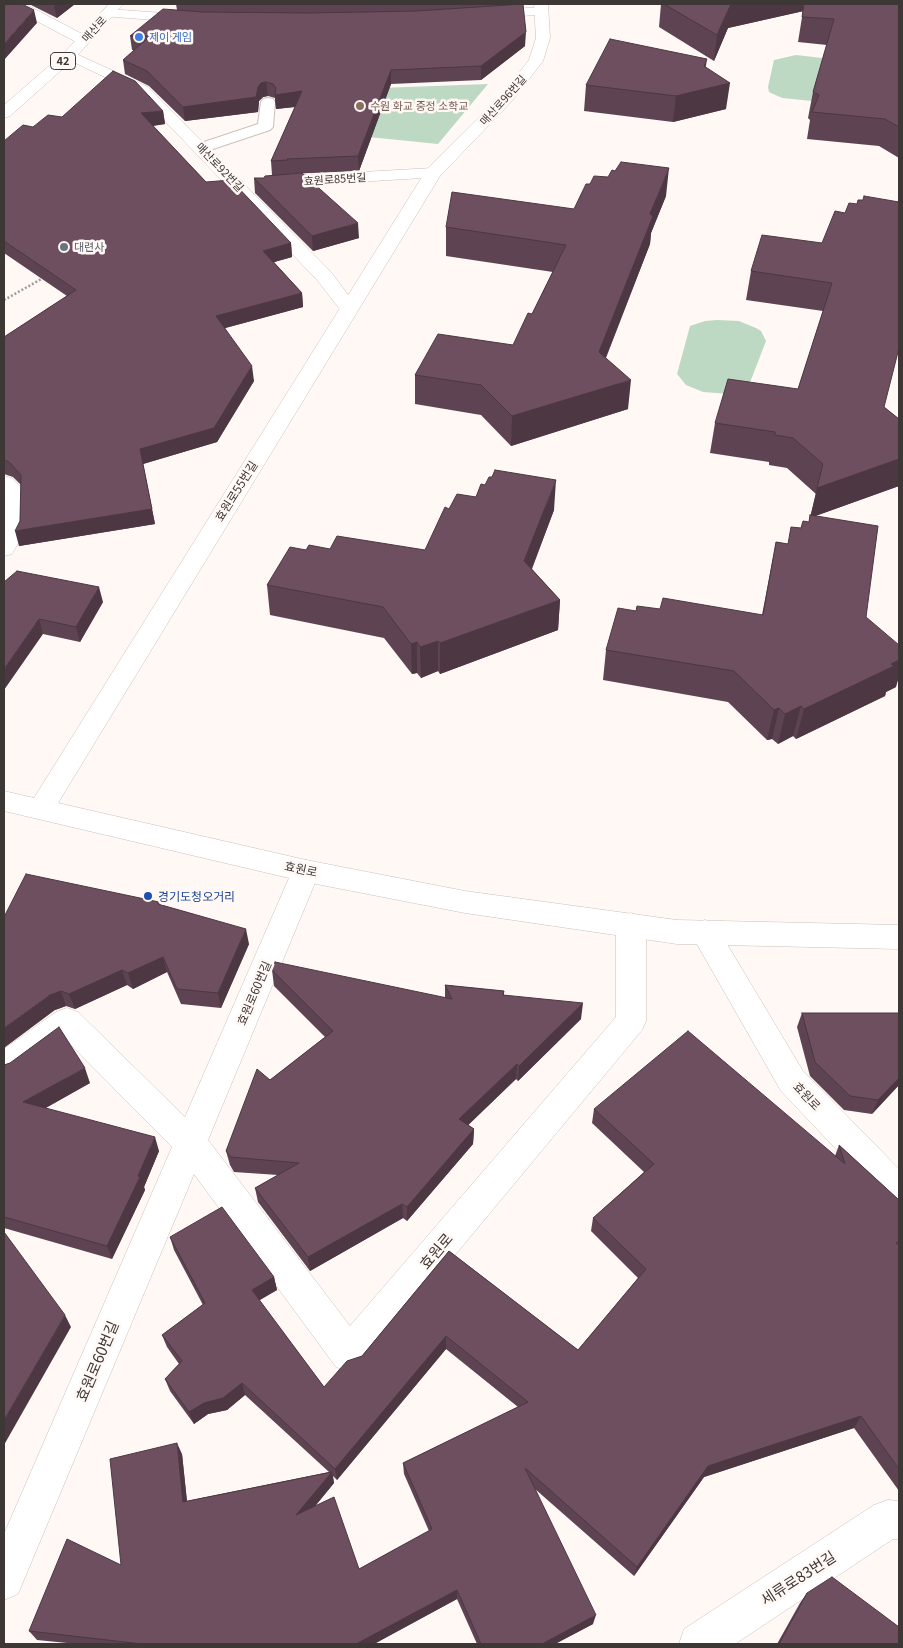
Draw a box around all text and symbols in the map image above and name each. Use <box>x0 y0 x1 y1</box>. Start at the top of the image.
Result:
street label: 매산로 <box>79 13 109 45</box>
place label: 제이 게임 <box>149 30 192 44</box>
marker: 제이 게임 <box>133 31 145 43</box>
road number: 42 <box>50 52 76 70</box>
street label: 매산로96번길 <box>477 72 529 128</box>
place label: 수원 화교 중정 소학교 <box>370 99 468 113</box>
marker: 수원 화교 중정 소학교 <box>354 100 366 112</box>
street label: 매산로92번길 <box>193 140 247 194</box>
street label: 효원로85번길 <box>303 170 367 188</box>
place label: 대련사 <box>74 240 104 254</box>
marker: 대련사 <box>58 241 70 253</box>
street label: 효원로55번길 <box>212 458 260 524</box>
street label: 효원로 <box>283 859 319 879</box>
place label: 경기도청오거리 <box>158 889 235 903</box>
marker: 경기도청오거리 <box>142 890 154 902</box>
street label: 효원로60번길 <box>234 959 274 1027</box>
street label: 효원로 <box>790 1079 824 1113</box>
street label: 효원로 <box>416 1229 456 1273</box>
street label: 효원로60번길 <box>72 1318 122 1404</box>
street label: 세류로83번길 <box>757 1547 839 1609</box>

